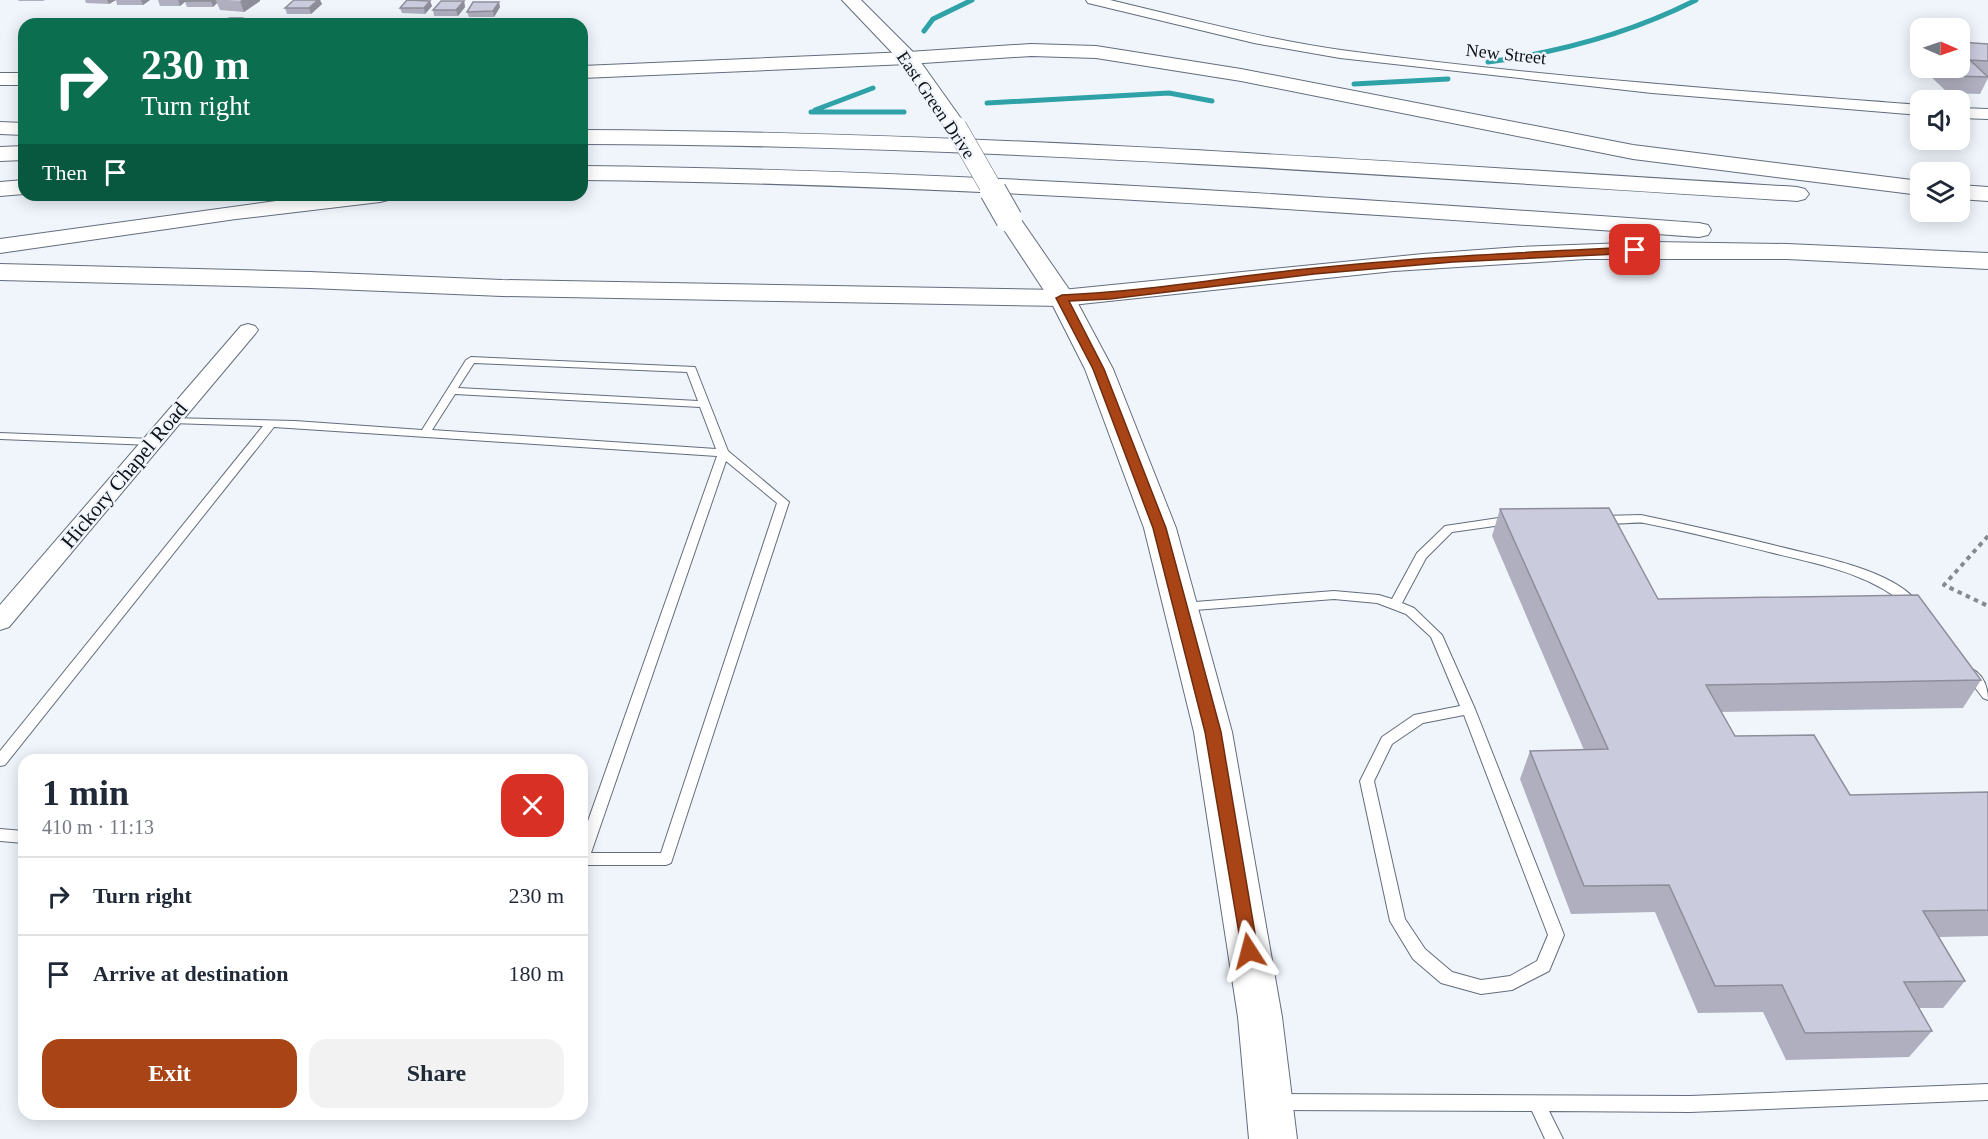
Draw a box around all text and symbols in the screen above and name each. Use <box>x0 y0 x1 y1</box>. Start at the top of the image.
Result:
north arrow <box>1910 18 1970 78</box>
map controls <box>1910 18 1970 222</box>
street label: New Street <box>1465 40 1547 68</box>
icon: right <box>42 42 120 120</box>
text: 230 m <box>141 42 250 88</box>
street label: East Green Drive <box>893 48 979 162</box>
button: sound <box>1910 90 1970 150</box>
text: Turn right <box>141 91 250 121</box>
icon: arrive <box>99 156 132 189</box>
text: Then <box>42 160 87 185</box>
button: layers <box>1910 162 1970 222</box>
pin <box>1609 224 1660 275</box>
icon: arrive <box>1618 233 1651 266</box>
street label: Hickory Chapel Road <box>56 397 192 553</box>
text: 1 min <box>42 773 129 813</box>
button: close <box>501 774 564 837</box>
text: 410 m · 11:13 <box>42 816 154 838</box>
icon: right <box>42 880 75 913</box>
text: Turn right <box>93 883 192 908</box>
text: 230 m <box>508 883 564 908</box>
position arrow <box>1217 919 1281 983</box>
icon: arrive <box>42 958 75 991</box>
text: Arrive at destination <box>93 961 289 986</box>
text: 180 m <box>508 961 564 986</box>
button: Exit <box>42 1039 297 1108</box>
button: Share <box>309 1039 564 1108</box>

